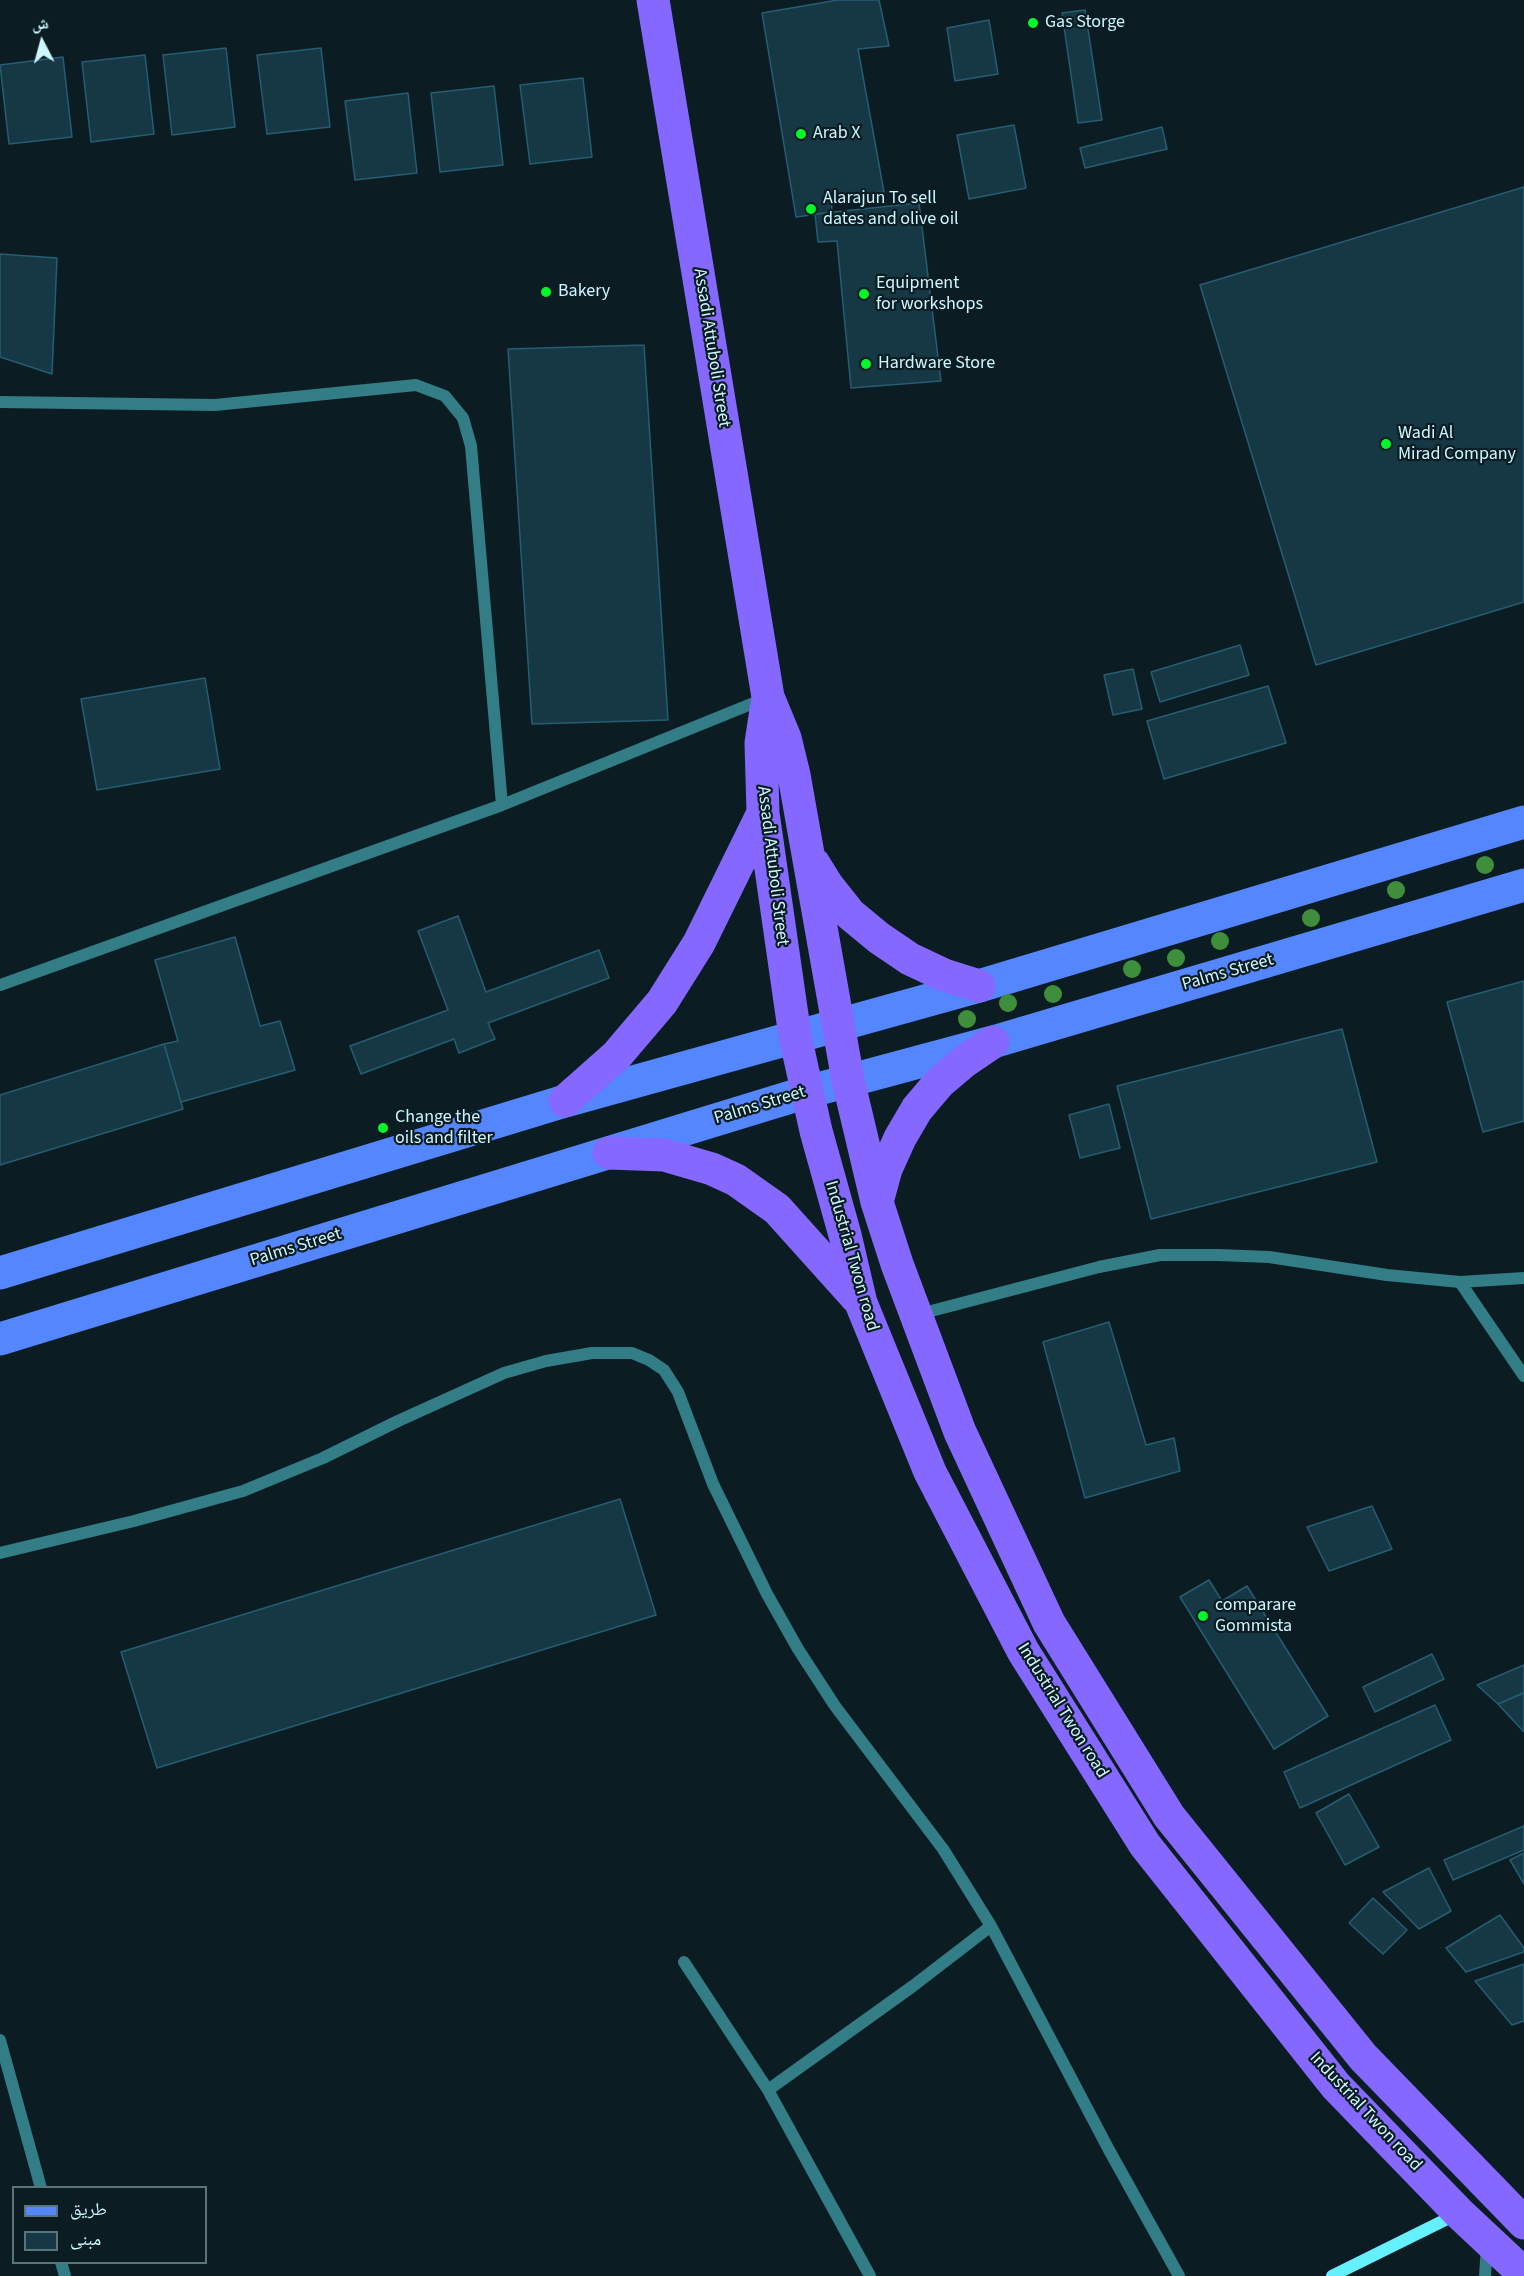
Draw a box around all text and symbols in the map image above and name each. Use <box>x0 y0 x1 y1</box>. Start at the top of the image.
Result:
north arrow <box>12 12 72 72</box>
text: ش <box>31 12 50 36</box>
place label: Gas Storge <box>1045 12 1125 34</box>
marker: Gas Storge <box>1026 16 1040 30</box>
place label: Arab X <box>813 123 860 145</box>
marker: Arab X <box>794 127 808 141</box>
place label: Alarajun To sell dates and olive oil <box>823 188 959 230</box>
marker: Alarajun To sell dates and olive oil <box>804 202 818 216</box>
street label: Assadi Attuboli Street <box>688 267 734 429</box>
place label: Equipment for workshops <box>876 273 983 316</box>
place label: Bakery <box>558 281 610 303</box>
marker: Bakery <box>539 285 553 299</box>
marker: Equipment for workshops <box>857 287 871 301</box>
place label: Hardware Store <box>878 353 995 375</box>
marker: Hardware Store <box>859 357 873 371</box>
place label: Wadi Al Mirad Company <box>1398 423 1516 466</box>
marker: Wadi Al Mirad Company <box>1379 437 1393 451</box>
street label: Assadi Attuboli Street <box>751 785 793 947</box>
street label: Palms Street <box>1180 950 1276 996</box>
street label: Palms Street <box>712 1082 808 1130</box>
place label: Change the oils and filter <box>395 1107 493 1150</box>
marker: Change the oils and filter <box>376 1121 390 1135</box>
street label: Industrial Twon road <box>819 1178 883 1334</box>
street label: Palms Street <box>248 1224 344 1272</box>
place label: comparare Gommista <box>1215 1595 1296 1638</box>
marker: comparare Gommista <box>1196 1609 1210 1623</box>
street label: Industrial Twon road <box>1012 1639 1112 1783</box>
street label: Industrial Twon road <box>1304 2048 1426 2176</box>
legend <box>12 2186 207 2264</box>
text: طريق <box>70 2197 107 2222</box>
text: مبنى <box>70 2227 101 2252</box>

